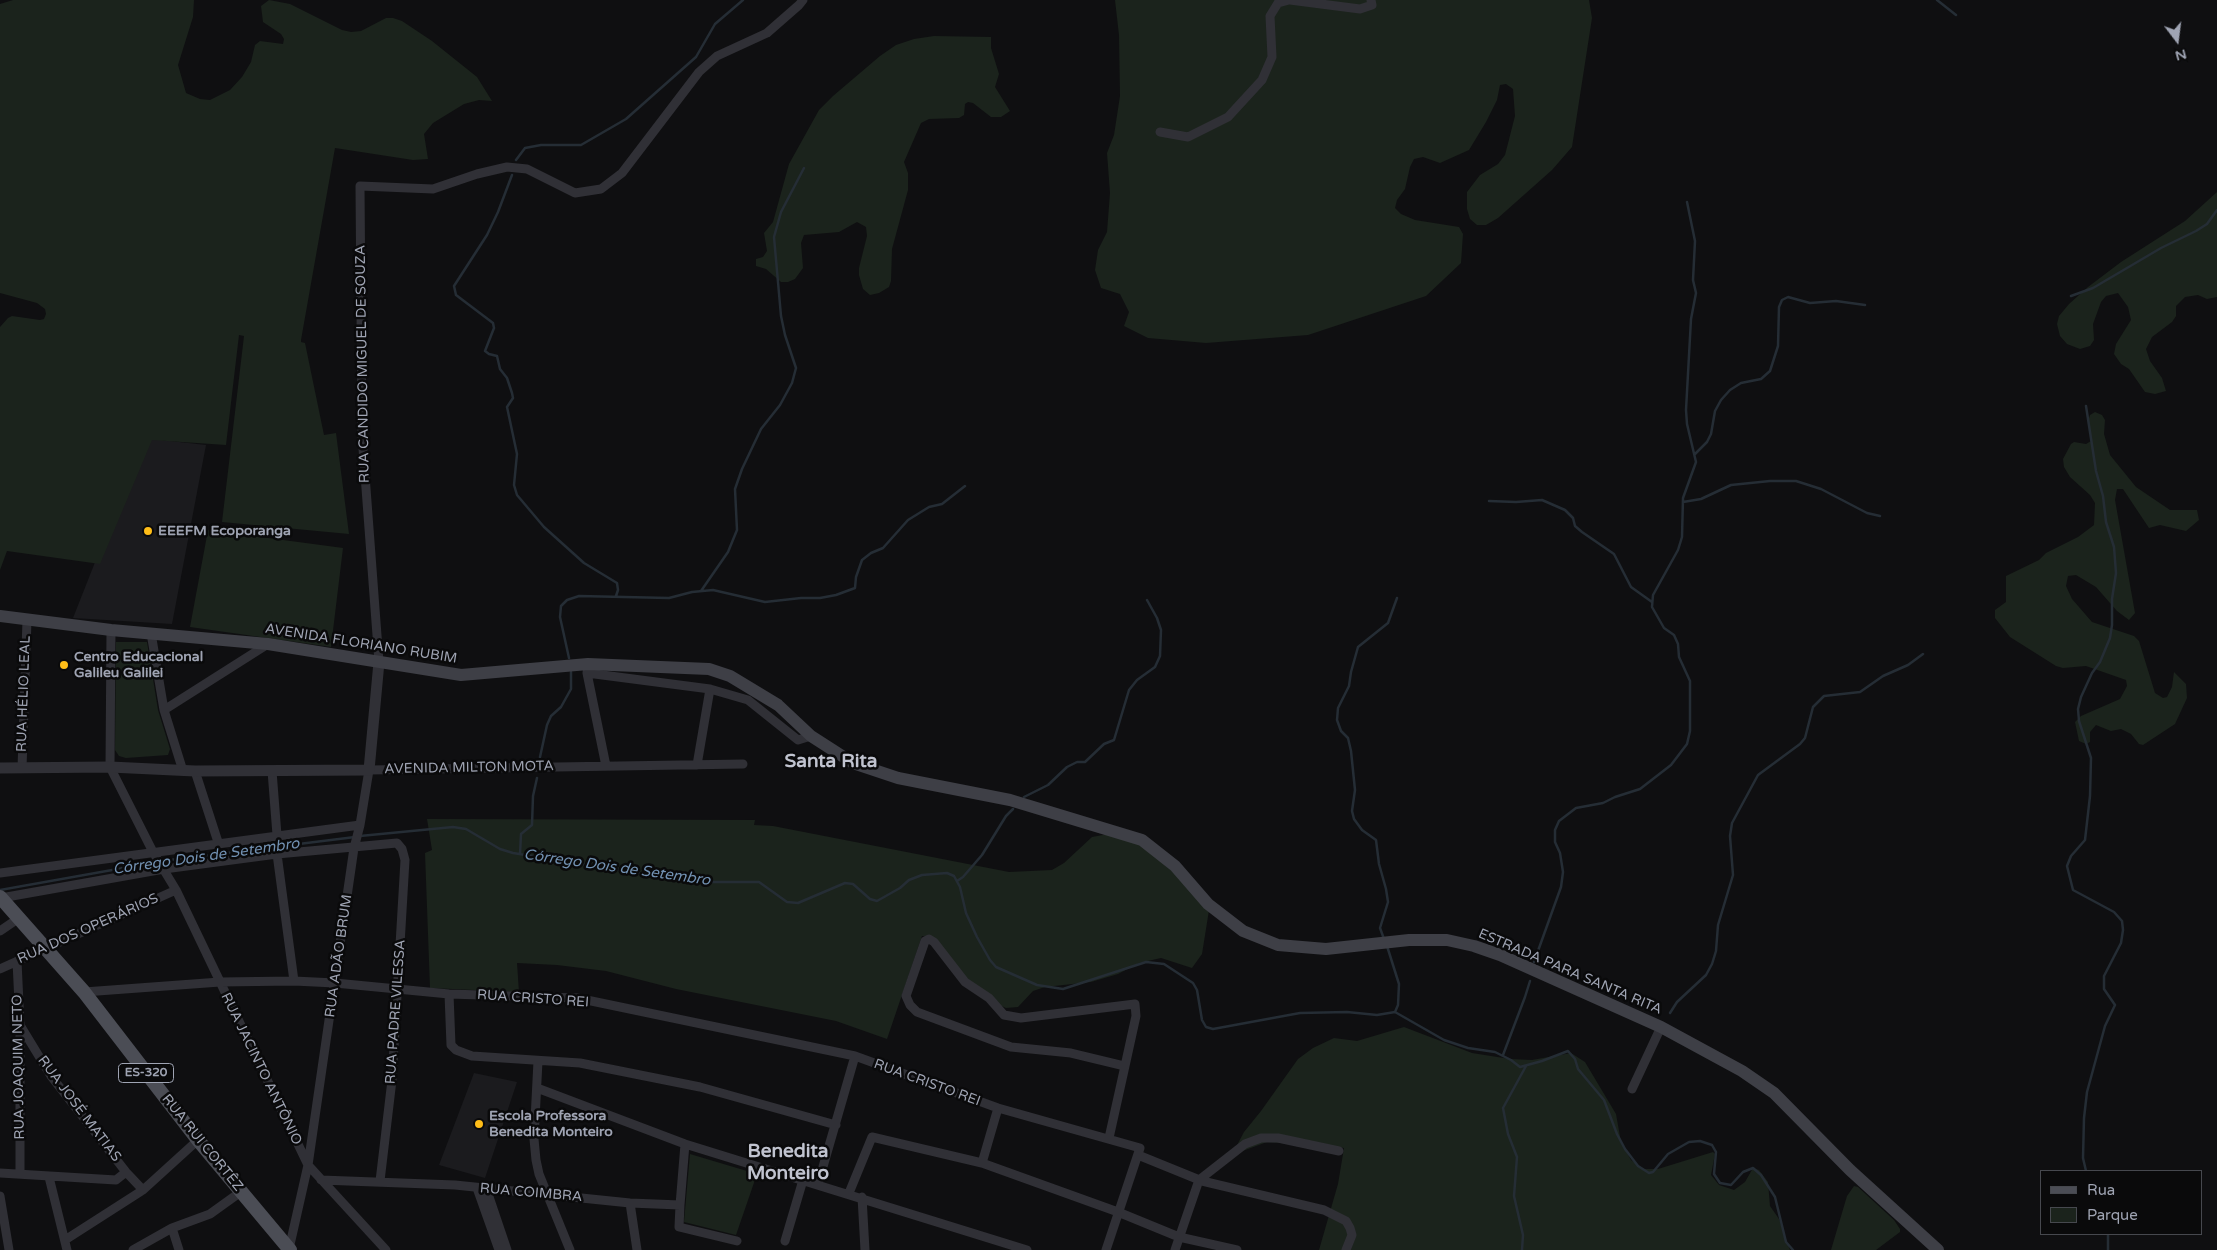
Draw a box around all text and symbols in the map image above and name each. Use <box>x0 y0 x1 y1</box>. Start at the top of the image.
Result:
north arrow <box>2152 15 2202 65</box>
text: N <box>2173 45 2189 65</box>
street label: RUA CANDIDO MIGUEL DE SOUZA <box>353 245 373 483</box>
place label: EEEFM Ecoporanga <box>158 523 291 539</box>
marker: EEEFM Ecoporanga <box>142 525 154 537</box>
street label: AVENIDA FLORIANO RUBIM <box>264 620 458 668</box>
street label: RUA HÉLIO LEAL <box>14 636 34 752</box>
place label: Centro Educacional Galileu Galilei <box>74 649 203 682</box>
marker: Centro Educacional Galileu Galilei <box>58 659 70 671</box>
district label: Santa Rita <box>785 751 877 773</box>
street label: AVENIDA MILTON MOTA <box>384 758 554 778</box>
water label: Córrego Dois de Setembro <box>112 835 300 879</box>
water label: Córrego Dois de Setembro <box>523 846 711 890</box>
street label: RUA DOS OPERÁRIOS <box>15 890 161 968</box>
street label: RUA ADÃO BRUM <box>322 893 356 1019</box>
street label: ESTRADA PARA SANTA RITA <box>1476 926 1664 1018</box>
street label: RUA PADRE VILESSA <box>383 939 409 1085</box>
street label: RUA CRISTO REI <box>476 987 590 1011</box>
street label: RUA JACINTO ANTÔNIO <box>217 990 305 1148</box>
street label: RUA JOAQUIM NETO <box>9 994 29 1140</box>
street label: RUA JOSÉ MATIAS <box>34 1053 124 1165</box>
street label: RUA CRISTO REI <box>871 1056 983 1110</box>
road number: ES-320 <box>118 1064 174 1082</box>
street label: RUA RUI CORTÊZ <box>158 1091 246 1195</box>
place label: Escola Professora Benedita Monteiro <box>489 1108 613 1140</box>
marker: Escola Professora Benedita Monteiro <box>473 1118 485 1130</box>
district label: Benedita Monteiro <box>747 1141 829 1185</box>
legend <box>2040 1170 2202 1235</box>
street label: RUA COIMBRA <box>479 1180 583 1206</box>
text: Rua <box>2087 1181 2115 1199</box>
text: Parque <box>2087 1206 2138 1224</box>

